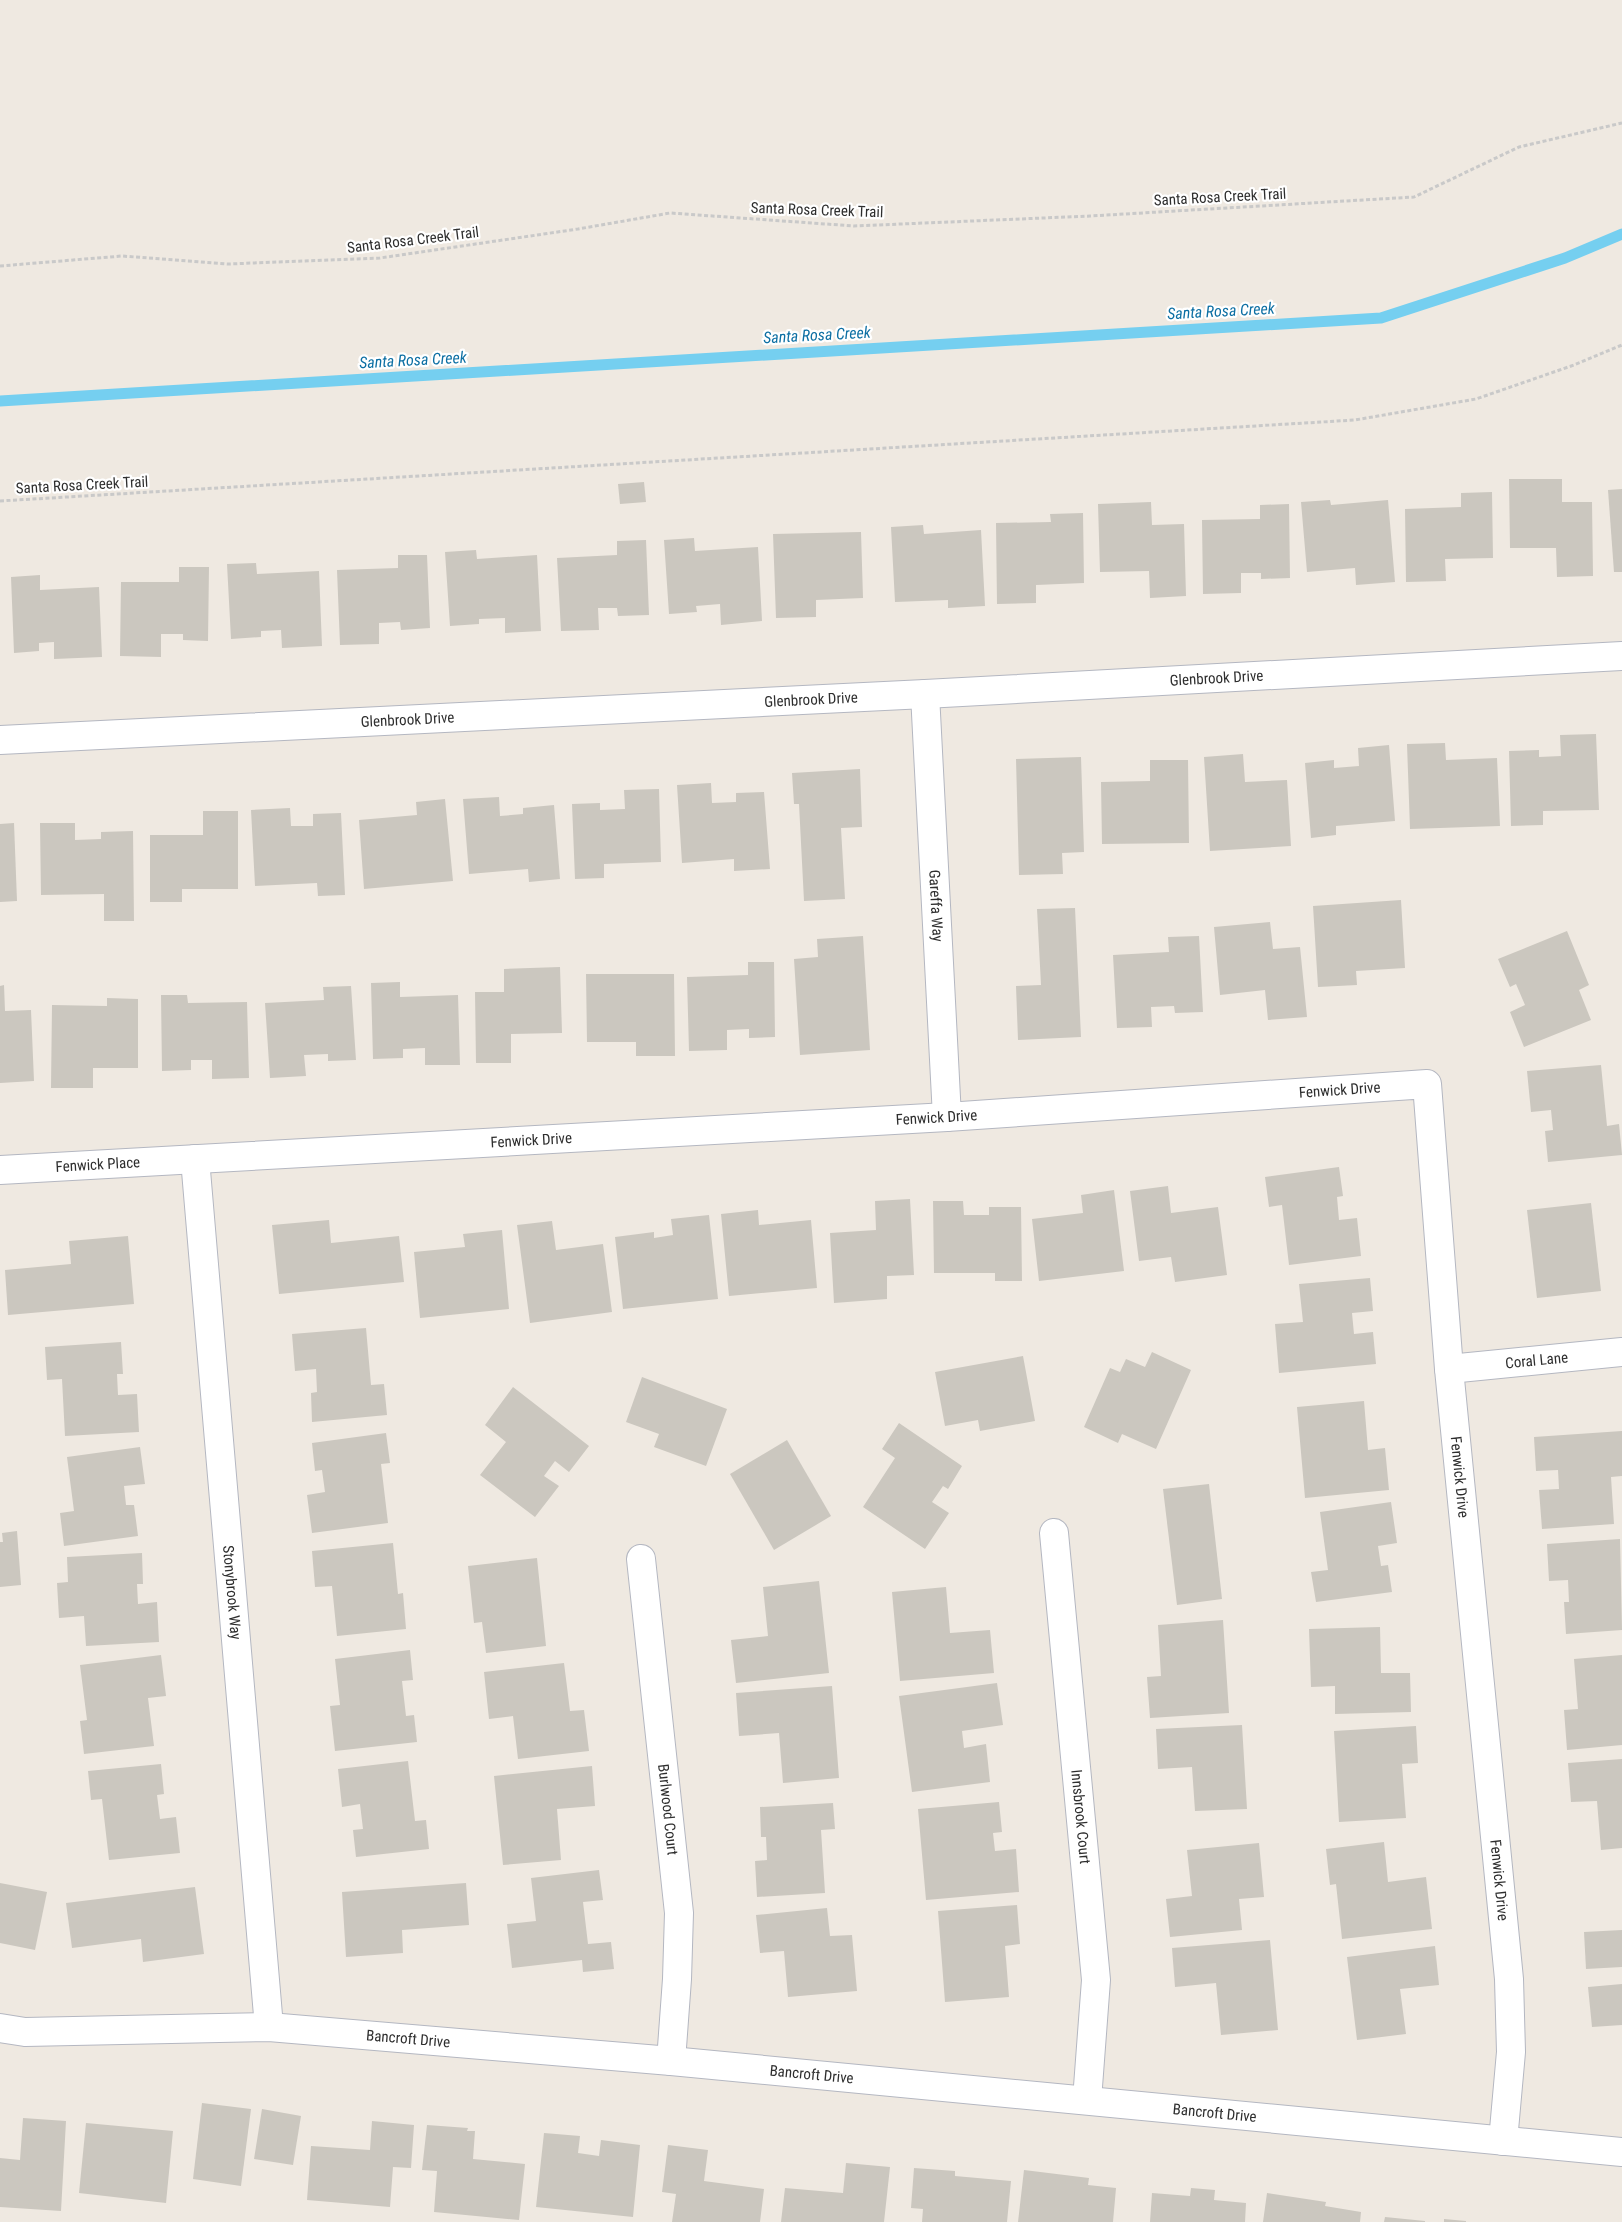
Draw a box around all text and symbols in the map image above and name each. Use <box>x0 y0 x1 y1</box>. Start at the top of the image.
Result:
street label: Santa Rosa Creek Trail <box>1153 185 1287 209</box>
street label: Santa Rosa Creek Trail <box>750 199 884 221</box>
street label: Santa Rosa Creek Trail <box>346 223 480 257</box>
water label: Santa Rosa Creek <box>1167 299 1276 323</box>
water label: Santa Rosa Creek <box>763 323 872 347</box>
water label: Santa Rosa Creek <box>359 348 468 372</box>
street label: Santa Rosa Creek Trail <box>15 473 149 497</box>
street label: Glenbrook Drive <box>1169 667 1264 690</box>
street label: Glenbrook Drive <box>764 688 858 711</box>
street label: Glenbrook Drive <box>360 708 455 731</box>
street label: Gareffa Way <box>925 869 947 942</box>
street label: Fenwick Drive <box>1298 1078 1381 1102</box>
street label: Fenwick Drive <box>895 1106 978 1129</box>
street label: Fenwick Drive <box>490 1129 572 1152</box>
street label: Fenwick Place <box>55 1153 141 1176</box>
street label: Coral Lane <box>1504 1348 1569 1372</box>
street label: Fenwick Drive <box>1447 1435 1473 1519</box>
street label: Stonybrook Way <box>219 1544 245 1640</box>
street label: Burlwood Court <box>654 1763 682 1856</box>
street label: Innsbrook Court <box>1067 1769 1094 1865</box>
street label: Fenwick Drive <box>1486 1839 1512 1922</box>
street label: Bancroft Drive <box>365 2026 451 2051</box>
street label: Bancroft Drive <box>769 2061 854 2087</box>
street label: Bancroft Drive <box>1172 2100 1257 2126</box>

